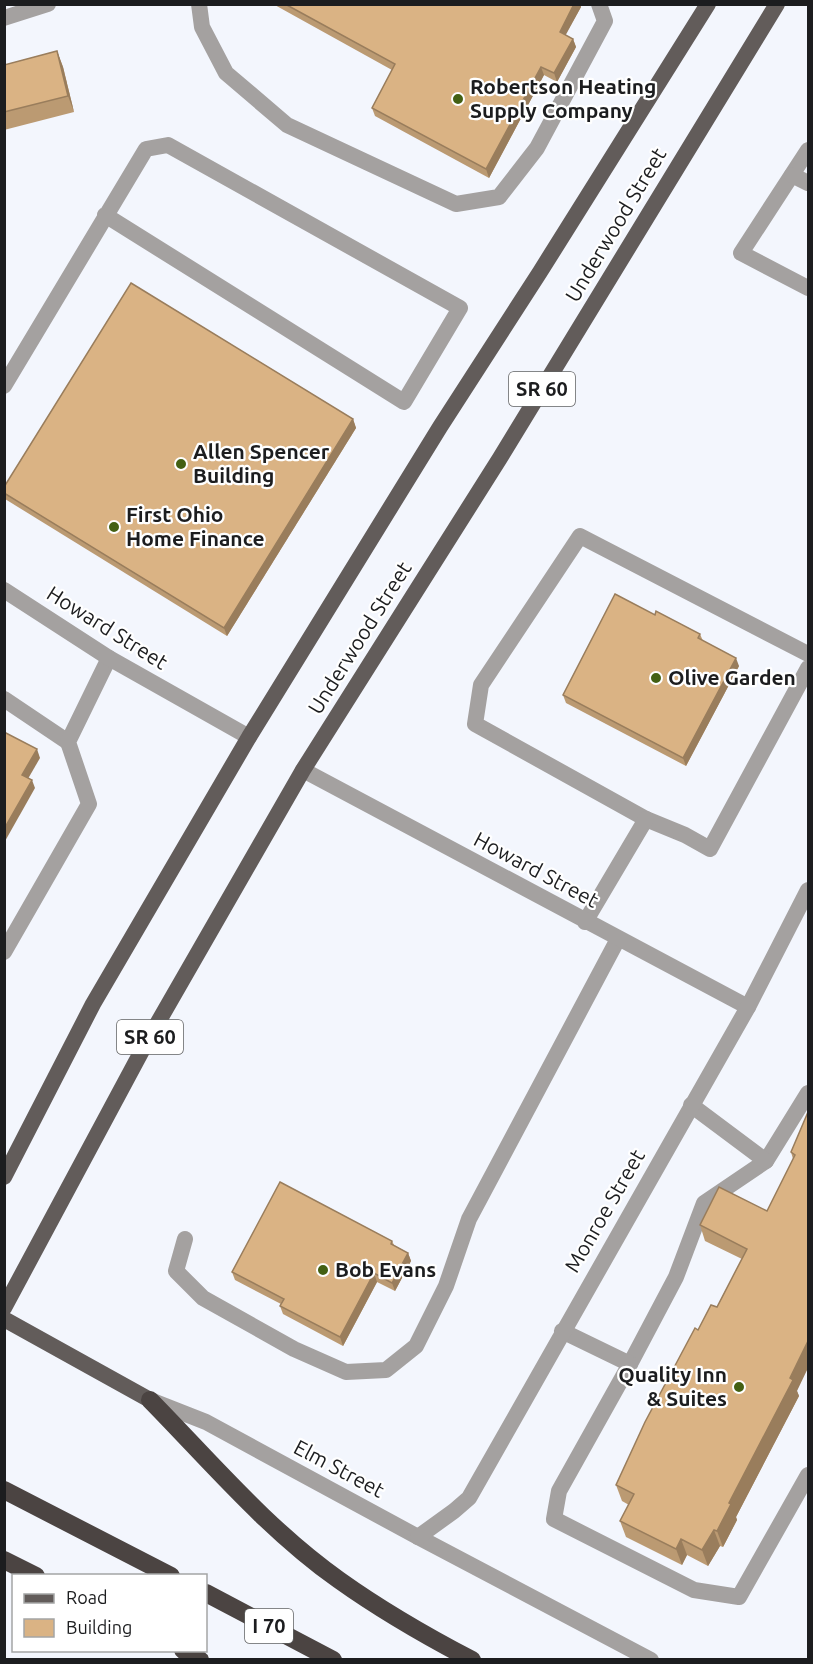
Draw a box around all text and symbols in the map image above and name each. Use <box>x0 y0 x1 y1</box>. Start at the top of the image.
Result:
place label: Robertson Heating Supply Company <box>470 74 656 122</box>
marker: Robertson Heating Supply Company <box>451 92 465 106</box>
street label: Underwood Street <box>560 143 671 306</box>
road number: SR 60 <box>509 372 575 406</box>
place label: Allen Spencer Building <box>193 439 330 487</box>
marker: Allen Spencer Building <box>174 457 188 471</box>
place label: First Ohio Home Finance <box>126 502 265 550</box>
marker: First Ohio Home Finance <box>107 520 121 534</box>
street label: Underwood Street <box>303 557 416 718</box>
street label: Howard Street <box>43 581 172 674</box>
place label: Olive Garden <box>668 665 796 689</box>
marker: Olive Garden <box>649 671 663 685</box>
street label: Howard Street <box>470 826 603 912</box>
road number: SR 60 <box>117 1020 183 1054</box>
street label: Monroe Street <box>559 1145 649 1276</box>
place label: Bob Evans <box>335 1257 436 1281</box>
marker: Bob Evans <box>316 1263 330 1277</box>
place label: Quality Inn & Suites <box>618 1362 727 1410</box>
marker: Quality Inn & Suites <box>732 1380 746 1394</box>
street label: Elm Street <box>290 1434 389 1502</box>
legend <box>12 1574 207 1652</box>
text: Road <box>66 1587 108 1607</box>
road number: I 70 <box>245 1609 293 1643</box>
text: Building <box>66 1617 132 1637</box>

